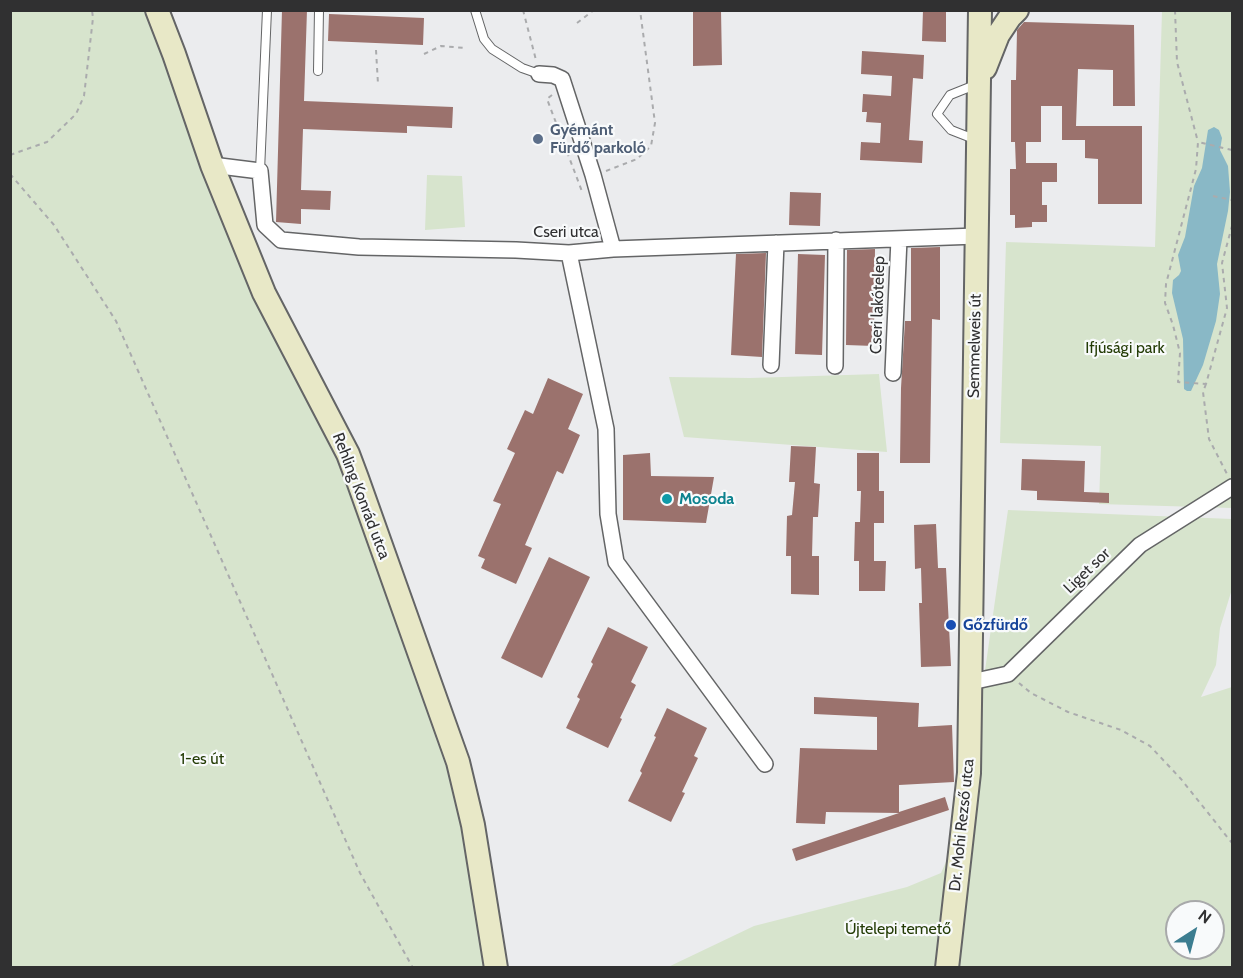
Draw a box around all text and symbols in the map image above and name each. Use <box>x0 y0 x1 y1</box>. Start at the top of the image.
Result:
place label: Gyémánt Fürdő parkoló <box>550 120 646 158</box>
marker: Gyémánt Fürdő parkoló <box>531 132 545 146</box>
street label: Cseri utca <box>533 222 599 242</box>
street label: Cseri lakótelep <box>867 256 889 354</box>
street label: Semmelweis út <box>964 294 986 398</box>
park label: Ifjúsági park <box>1085 338 1165 358</box>
street label: Rehling Konrád utca <box>328 430 394 562</box>
place label: Mosoda <box>679 489 734 509</box>
marker: Mosoda <box>660 492 674 506</box>
street label: Liget sor <box>1060 544 1114 598</box>
place label: Gőzfürdő <box>963 615 1028 635</box>
marker: Gőzfürdő <box>944 618 958 632</box>
park label: 1-es út <box>180 749 224 769</box>
street label: Dr. Mohi Rezső utca <box>945 758 979 892</box>
north arrow <box>1165 900 1225 960</box>
text: N <box>1195 906 1215 928</box>
park label: Újtelepi temető <box>845 919 951 939</box>

